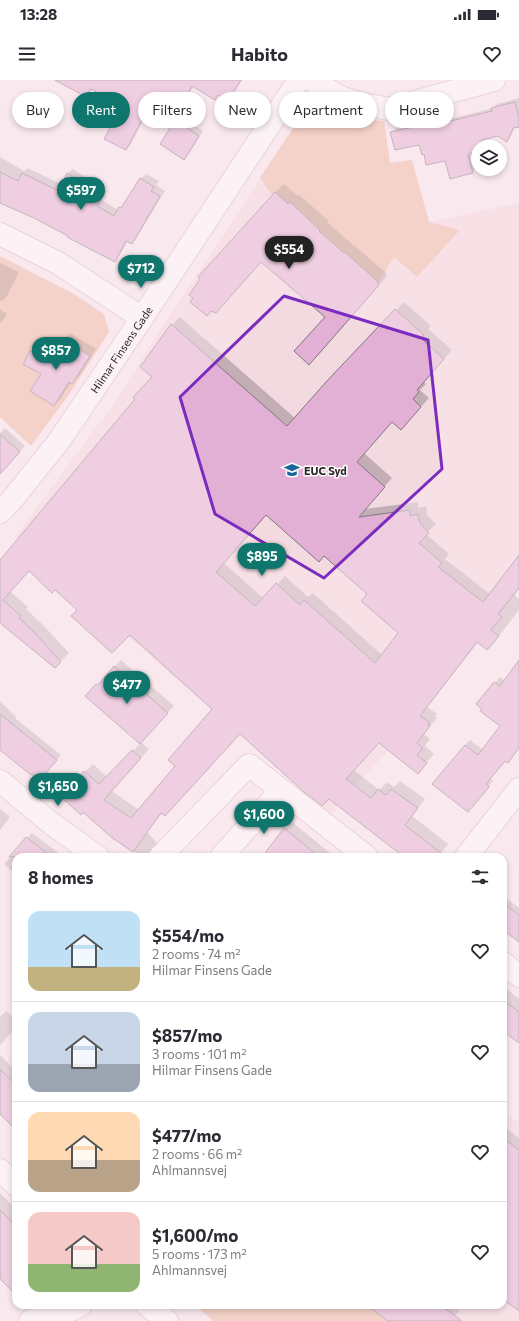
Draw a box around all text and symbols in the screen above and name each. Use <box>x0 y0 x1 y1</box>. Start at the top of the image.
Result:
text: 13:28 <box>20 5 57 23</box>
icon: menu <box>16 43 38 65</box>
text: Habito <box>231 43 288 65</box>
icon: heart <box>481 43 503 65</box>
chip: Buy <box>12 92 64 128</box>
chip: Rent <box>72 92 130 128</box>
chip: Filters <box>138 92 206 128</box>
chip: New <box>214 92 271 128</box>
chip: Apartment <box>279 92 377 128</box>
chip: House <box>385 92 454 128</box>
map controls <box>471 140 507 176</box>
button: layers <box>471 140 507 176</box>
pin: $597 <box>57 177 105 211</box>
text: $597 <box>66 182 96 198</box>
pin: $554 <box>265 236 313 270</box>
text: $554 <box>274 241 304 257</box>
pin: $712 <box>117 255 165 289</box>
text: $712 <box>127 260 155 276</box>
street label: Hilmar Finsens Gade <box>87 303 155 395</box>
pin: $857 <box>32 337 80 371</box>
text: $857 <box>41 342 71 358</box>
school or university icon: EUC Syd <box>283 461 301 479</box>
place label: EUC Syd <box>304 464 347 477</box>
pin: $895 <box>238 543 286 577</box>
text: $895 <box>246 548 278 564</box>
pin: $477 <box>103 671 151 705</box>
text: $477 <box>112 676 142 692</box>
pin: $1,650 <box>25 773 91 807</box>
text: $1,650 <box>38 778 78 794</box>
pin: $1,600 <box>231 801 297 835</box>
text: $1,600 <box>243 806 285 822</box>
icon: filters <box>469 866 491 888</box>
text: 8 homes <box>28 867 93 888</box>
text: $554/mo <box>152 925 224 946</box>
icon: home <box>60 927 108 975</box>
icon: heart <box>469 940 491 962</box>
text: 2 rooms · 74 m² <box>152 946 240 962</box>
text: Hilmar Finsens Gade <box>152 962 272 978</box>
text: $857/mo <box>152 1025 222 1046</box>
icon: home <box>60 1028 108 1076</box>
icon: heart <box>469 1041 491 1063</box>
text: 3 rooms · 101 m² <box>152 1046 246 1062</box>
text: Hilmar Finsens Gade <box>152 1062 272 1078</box>
text: $477/mo <box>152 1125 221 1146</box>
icon: home <box>60 1128 108 1176</box>
icon: heart <box>469 1141 491 1163</box>
text: 2 rooms · 66 m² <box>152 1146 242 1162</box>
text: Ahlmannsvej <box>152 1162 227 1178</box>
text: $1,600/mo <box>152 1225 238 1246</box>
icon: home <box>60 1228 108 1276</box>
icon: heart <box>469 1241 491 1263</box>
text: 5 rooms · 173 m² <box>152 1246 247 1262</box>
text: Ahlmannsvej <box>152 1262 227 1278</box>

